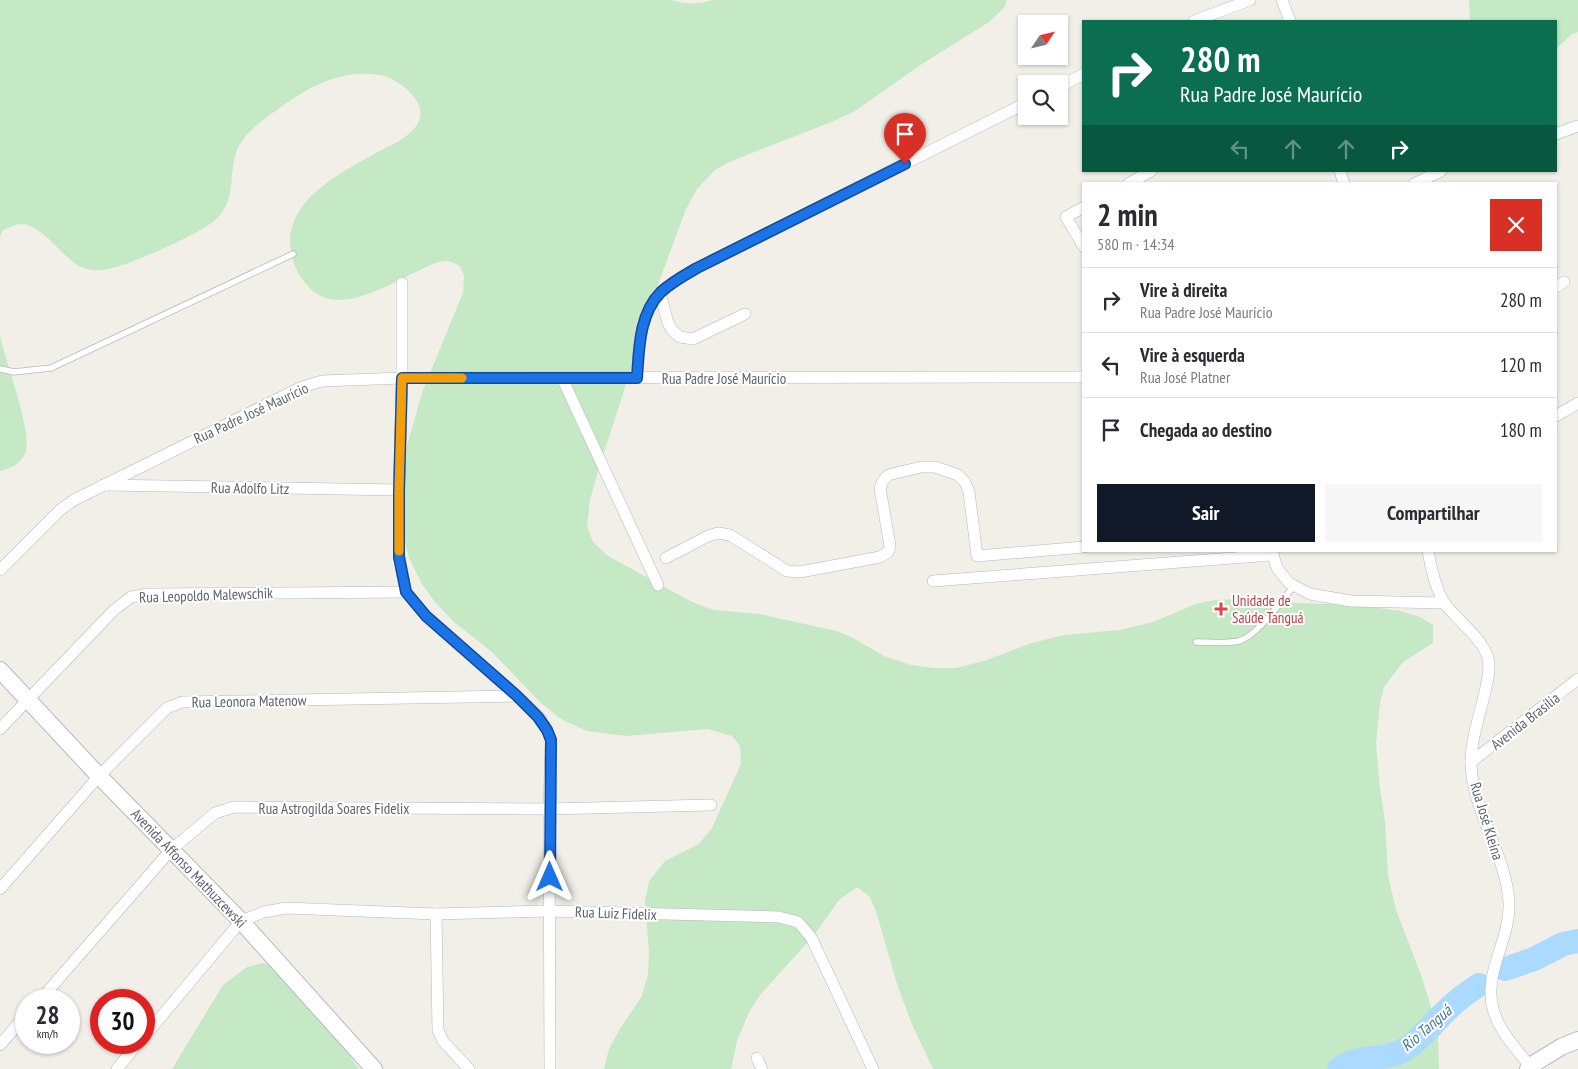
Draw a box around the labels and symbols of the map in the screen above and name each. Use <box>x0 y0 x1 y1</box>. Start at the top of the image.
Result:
north arrow <box>1018 15 1068 65</box>
pin <box>884 113 926 164</box>
street label: Rua Padre José Maurício <box>662 369 786 388</box>
street label: Rua Padre José Maurício <box>191 378 311 448</box>
street label: Rua Adolfo Litz <box>211 478 289 498</box>
street label: Rua Leopoldo Malewschik <box>139 583 273 607</box>
place label: Unidade de Saúde Tanguá <box>1232 591 1303 627</box>
marker: Unidade de Saúde Tanguá <box>1214 602 1228 616</box>
street label: Avenida Brasília <box>1487 688 1563 754</box>
street label: Rua Leonora Matenow <box>191 690 307 712</box>
street label: Rua José Kleina <box>1466 780 1508 862</box>
street label: Rua Astrogilda Soares Fidelix <box>259 799 409 818</box>
street label: Avenida Affonso Mathuzcewski <box>127 804 251 932</box>
position arrow <box>523 850 575 902</box>
street label: Rua Luiz Fidelix <box>575 902 657 924</box>
speed limit sign: 30 <box>90 989 155 1054</box>
water label: Rio Tanguá <box>1397 1000 1457 1055</box>

